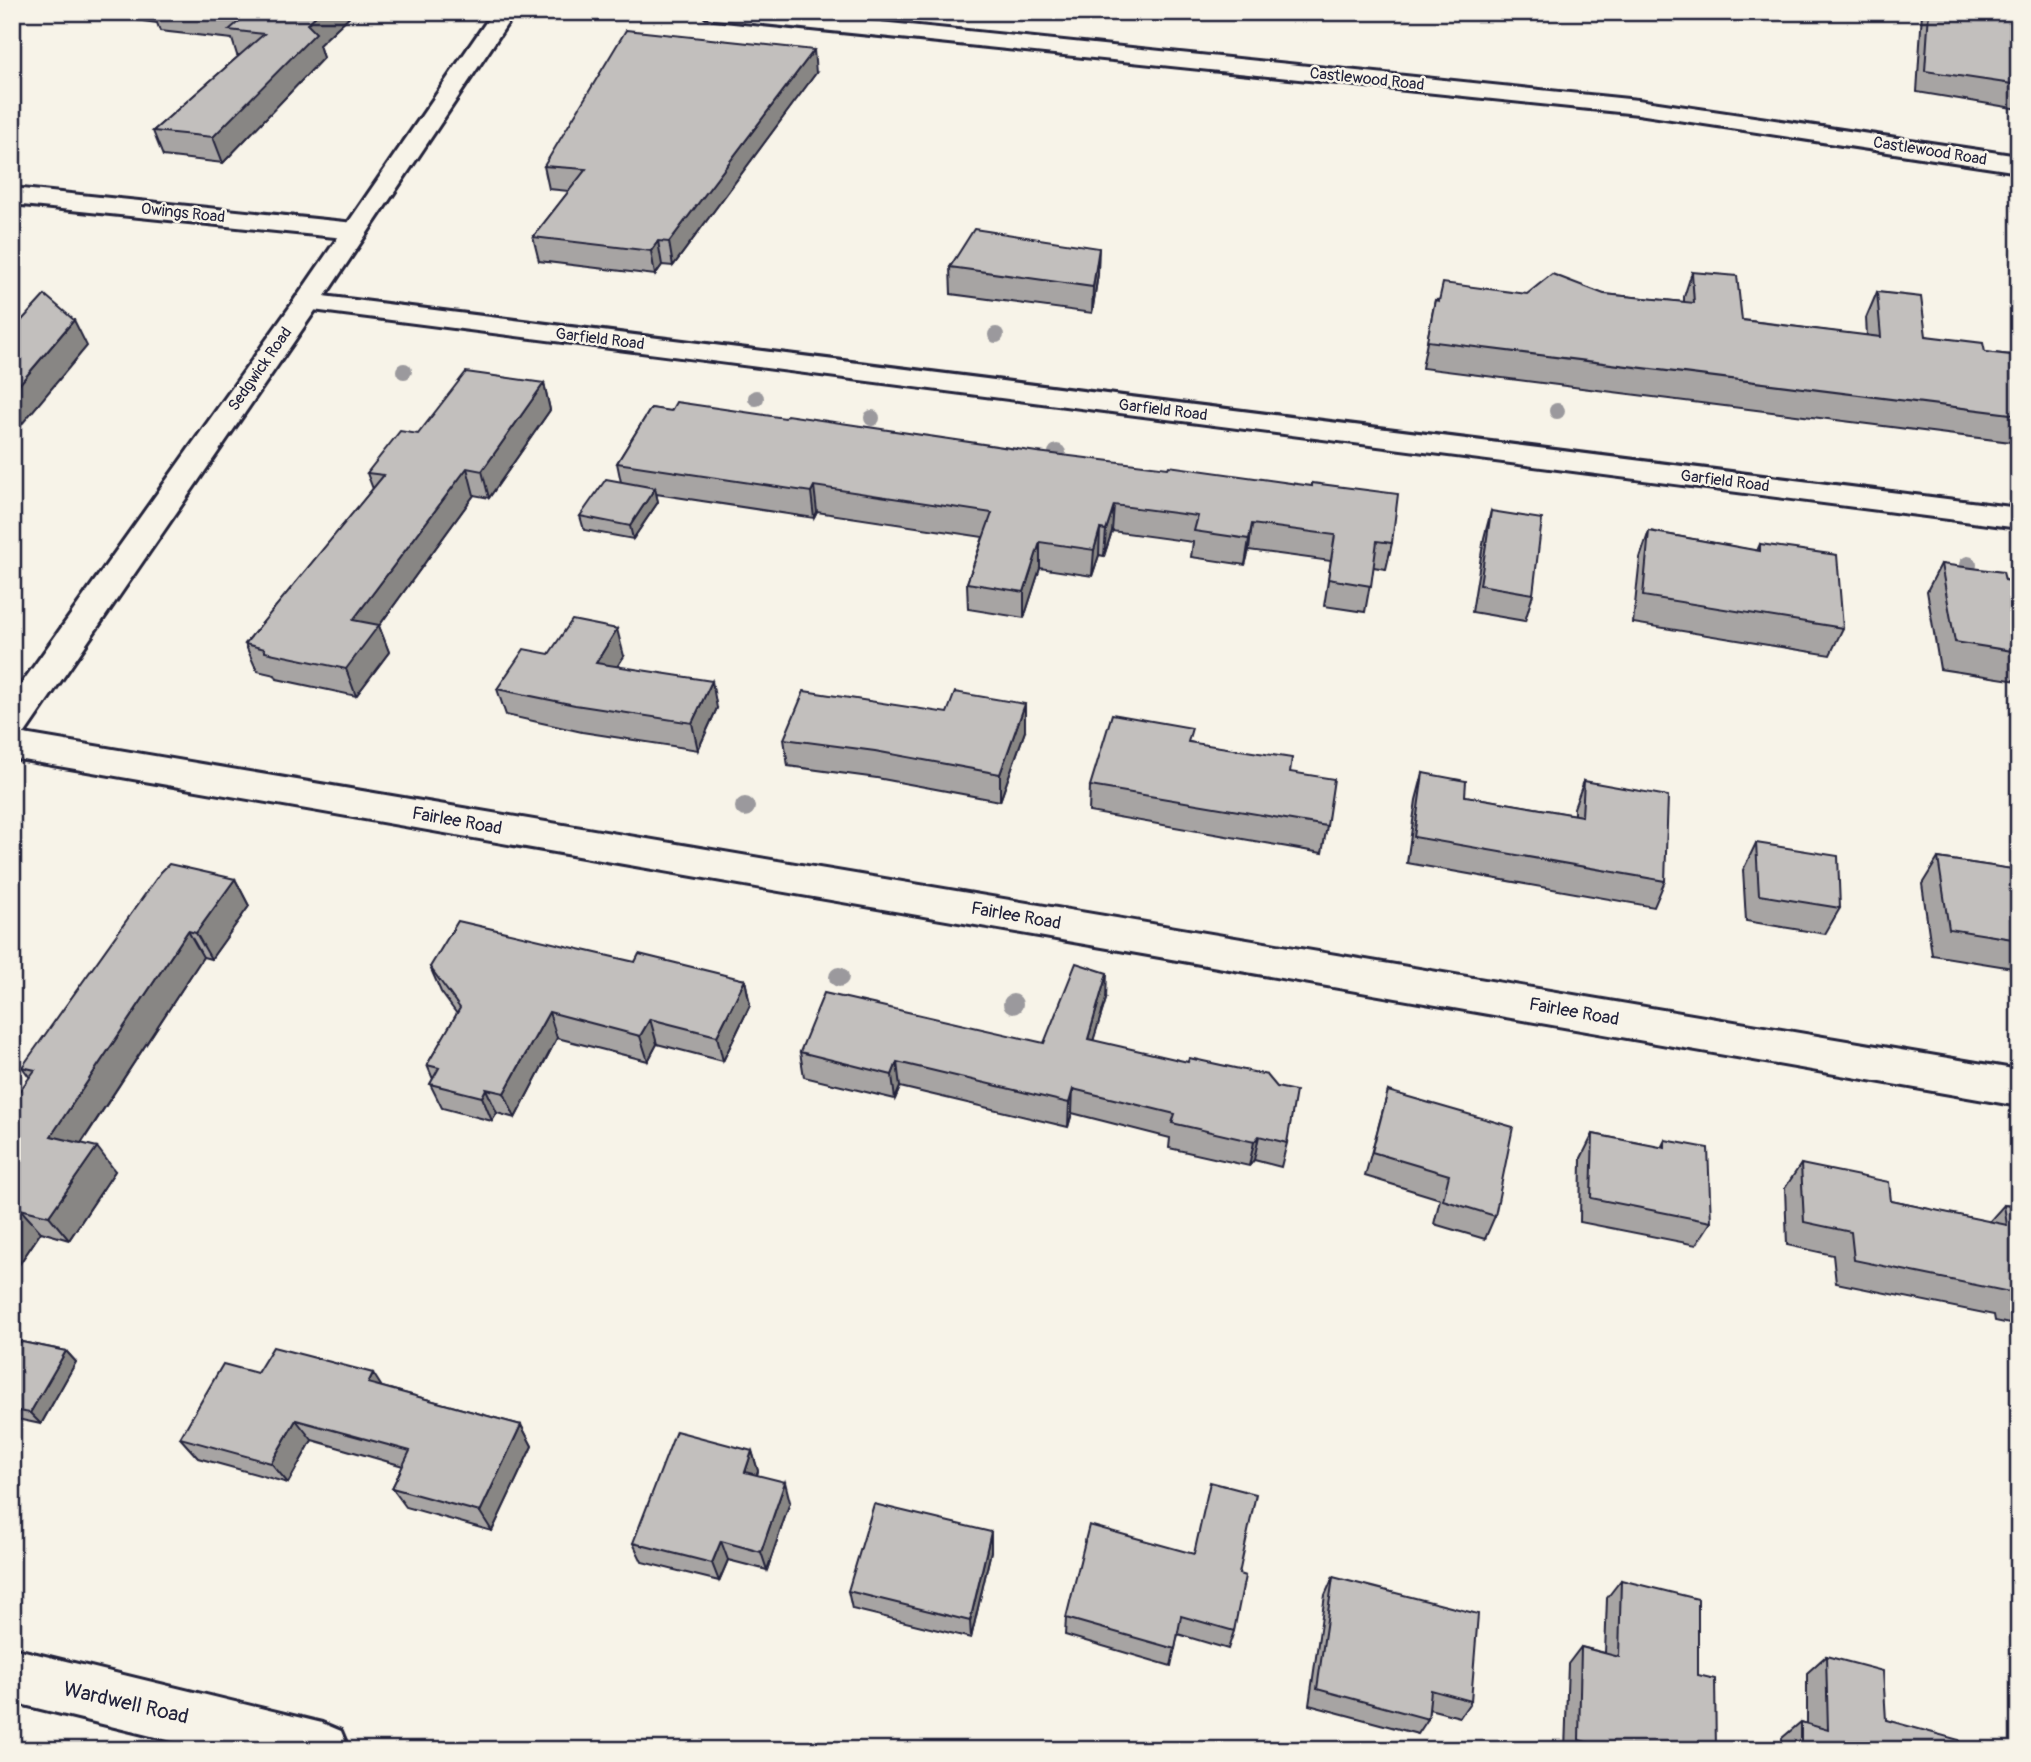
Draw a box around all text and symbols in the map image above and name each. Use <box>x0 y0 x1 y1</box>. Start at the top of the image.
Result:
street label: Castlewood Road <box>1309 63 1425 95</box>
street label: Castlewood Road <box>1872 132 1988 170</box>
street label: Owings Road <box>140 199 226 227</box>
street label: Sedgwick Road <box>224 323 296 415</box>
street label: Garfield Road <box>554 324 646 354</box>
street label: Garfield Road <box>1117 395 1209 425</box>
street label: Garfield Road <box>1679 466 1771 496</box>
street label: Fairlee Road <box>410 802 504 840</box>
street label: Fairlee Road <box>969 897 1063 935</box>
street label: Fairlee Road <box>1527 993 1621 1031</box>
street label: Wardwell Road <box>61 1675 191 1731</box>

